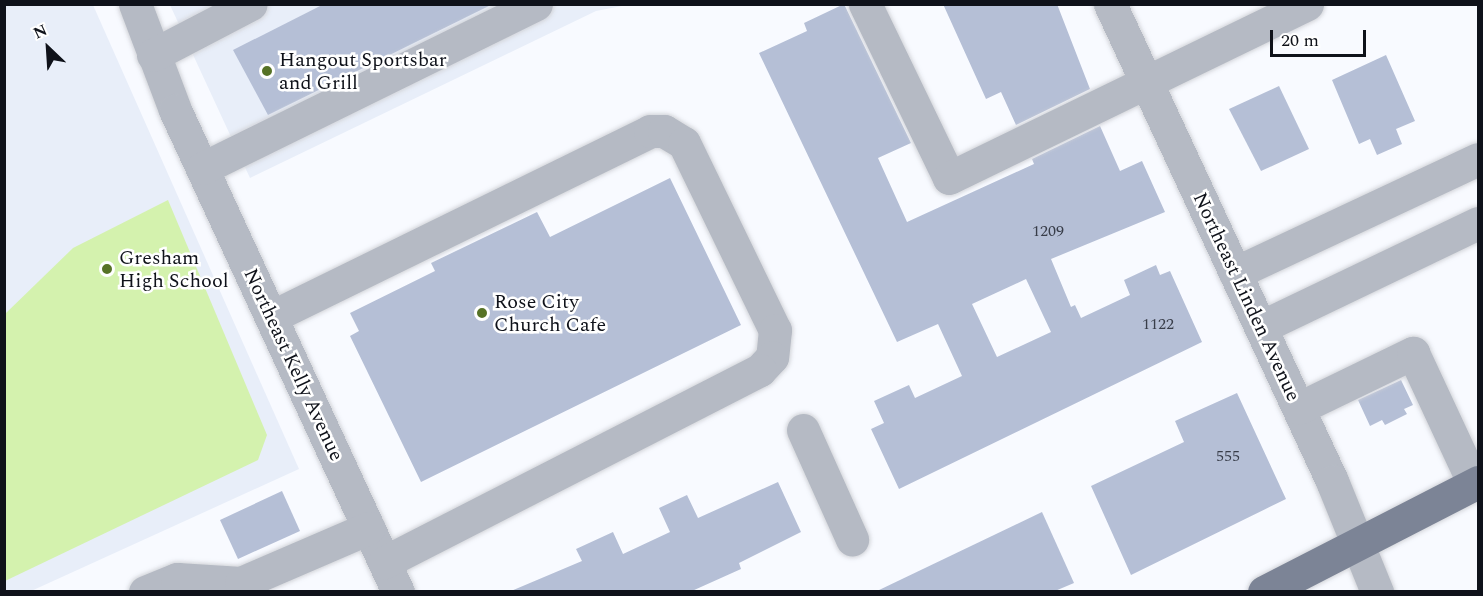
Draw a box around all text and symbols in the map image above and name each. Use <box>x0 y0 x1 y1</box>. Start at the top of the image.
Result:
north arrow <box>18 18 78 78</box>
text: N <box>29 18 51 45</box>
scale bar <box>1273 18 1369 56</box>
text: 20 m <box>1281 27 1319 54</box>
place label: Hangout Sportsbar and Grill <box>279 48 447 95</box>
marker: Hangout Sportsbar and Grill <box>260 64 274 78</box>
street label: Northeast Linden Avenue <box>1187 189 1305 405</box>
house number: 1209 <box>1032 221 1064 241</box>
place label: Gresham High School <box>119 246 229 293</box>
marker: Gresham High School <box>100 262 114 276</box>
street label: Northeast Kelly Avenue <box>238 265 348 465</box>
place label: Rose City Church Cafe <box>494 290 606 337</box>
marker: Rose City Church Cafe <box>475 306 489 320</box>
house number: 1122 <box>1142 314 1174 334</box>
house number: 555 <box>1216 446 1240 466</box>

